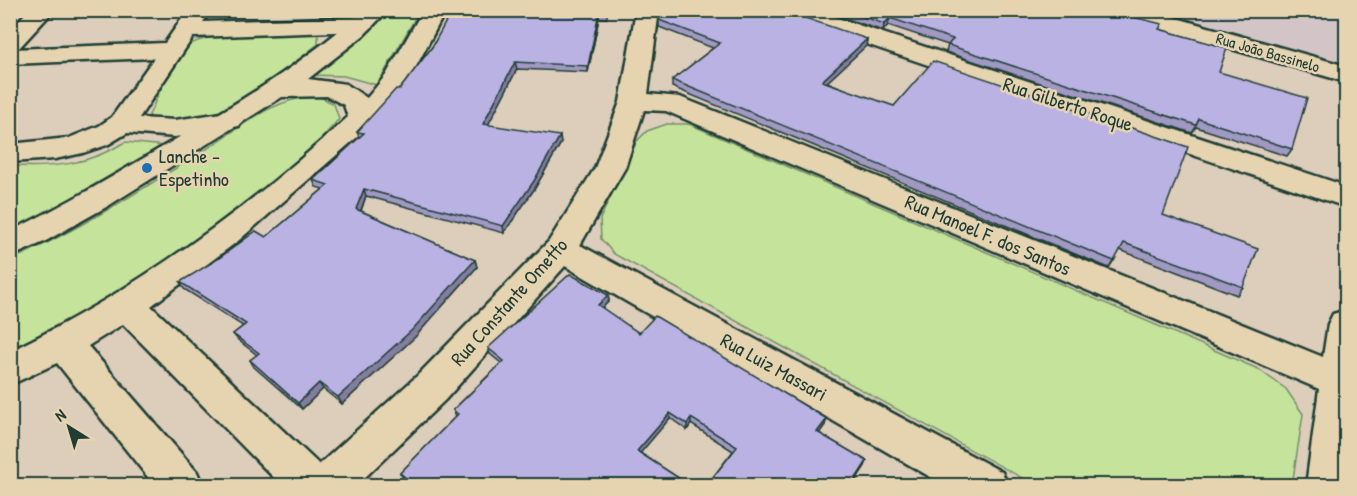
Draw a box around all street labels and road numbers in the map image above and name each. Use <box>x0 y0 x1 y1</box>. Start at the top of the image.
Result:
street label: Rua João Bassinelo <box>1214 27 1323 77</box>
street label: Rua Gilberto Roque <box>1000 70 1136 137</box>
street label: Rua Manoel F. dos Santos <box>901 187 1075 282</box>
street label: Rua Constante Ometto <box>444 232 573 371</box>
street label: Rua Luiz Massari <box>716 326 832 407</box>

